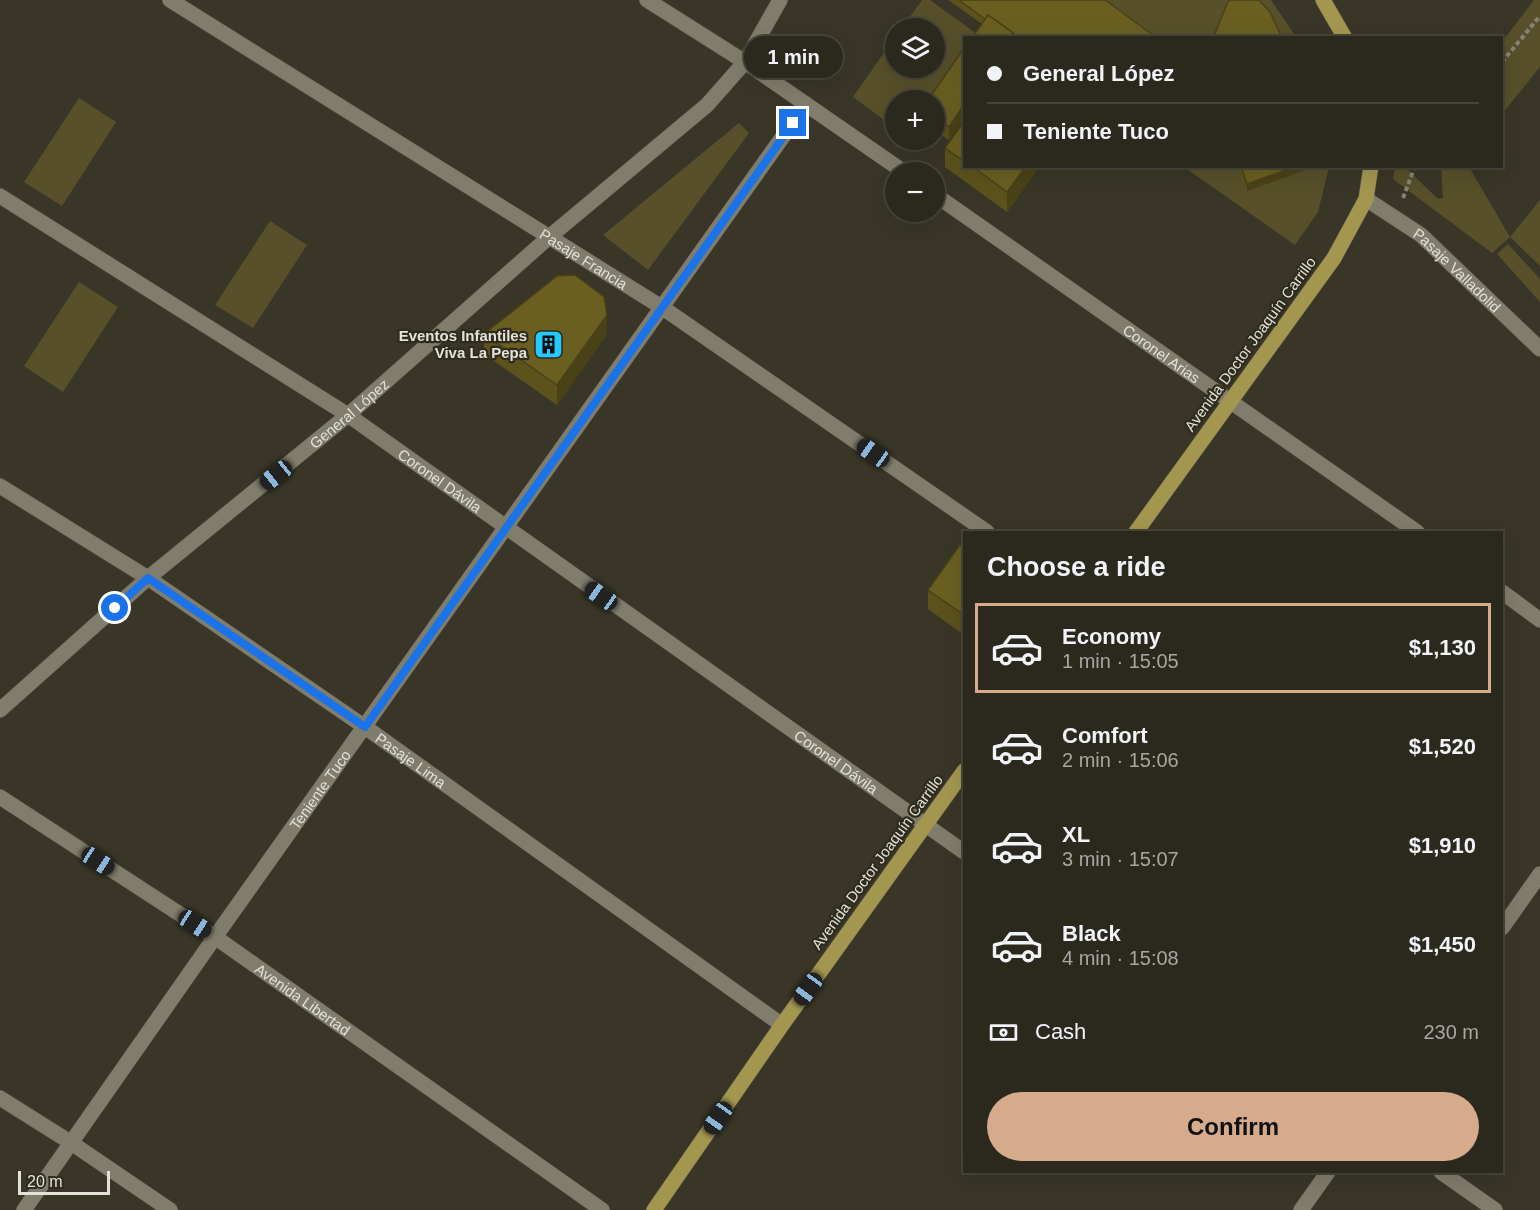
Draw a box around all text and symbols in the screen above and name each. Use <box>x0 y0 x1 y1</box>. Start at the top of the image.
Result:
map controls <box>885 18 945 222</box>
button: layers <box>885 18 945 78</box>
callout: 1 min <box>744 36 842 78</box>
text: 1 min <box>767 46 820 68</box>
text: General López <box>1023 61 1175 86</box>
button: + <box>885 90 945 150</box>
route end <box>779 109 806 136</box>
text: Teniente Tuco <box>1023 119 1169 144</box>
button: − <box>885 162 945 222</box>
street label: Pasaje Valladolid <box>1411 224 1504 315</box>
street label: Pasaje Francia <box>537 225 631 293</box>
street label: Avenida Doctor Joaquín Carrillo <box>1181 253 1319 435</box>
street label: Coronel Arias <box>1120 321 1204 386</box>
place label: Eventos Infantiles Viva La Pepa <box>399 327 528 361</box>
building icon: Eventos Infantiles Viva La Pepa <box>532 328 564 360</box>
street label: General López <box>306 375 392 452</box>
car <box>853 435 893 471</box>
street label: Coronel Dávila <box>395 445 486 516</box>
car <box>256 457 296 493</box>
text: Choose a ride <box>987 552 1166 582</box>
car <box>581 578 621 614</box>
route start <box>101 594 128 621</box>
icon: car <box>990 621 1044 675</box>
text: Economy <box>1062 624 1161 649</box>
text: $1,130 <box>1409 635 1476 660</box>
text: 1 min · 15:05 <box>1062 650 1179 672</box>
icon: car <box>990 720 1044 774</box>
text: Comfort <box>1062 723 1148 748</box>
street label: Coronel Dávila <box>791 726 882 797</box>
street label: Pasaje Lima <box>372 729 450 791</box>
text: $1,520 <box>1409 734 1476 759</box>
street label: Teniente Tuco <box>286 747 354 833</box>
text: 2 min · 15:06 <box>1062 749 1179 771</box>
street label: Avenida Doctor Joaquín Carrillo <box>808 771 946 953</box>
icon: car <box>990 819 1044 873</box>
text: XL <box>1062 822 1090 847</box>
text: $1,910 <box>1409 833 1476 858</box>
car <box>78 844 118 878</box>
text: 3 min · 15:07 <box>1062 848 1179 870</box>
car <box>175 907 215 941</box>
icon: car <box>990 918 1044 972</box>
text: Black <box>1062 921 1121 946</box>
text: $1,450 <box>1409 932 1476 957</box>
text: 4 min · 15:08 <box>1062 947 1179 969</box>
street label: Avenida Libertad <box>252 960 354 1038</box>
car <box>790 969 826 1009</box>
icon: cash <box>987 1016 1020 1049</box>
text: Cash <box>1035 1019 1086 1044</box>
text: 230 m <box>1423 1021 1479 1043</box>
button: Confirm <box>987 1092 1479 1161</box>
car <box>700 1098 736 1138</box>
scale bar <box>18 1168 110 1196</box>
text: 20 m <box>27 1173 63 1190</box>

